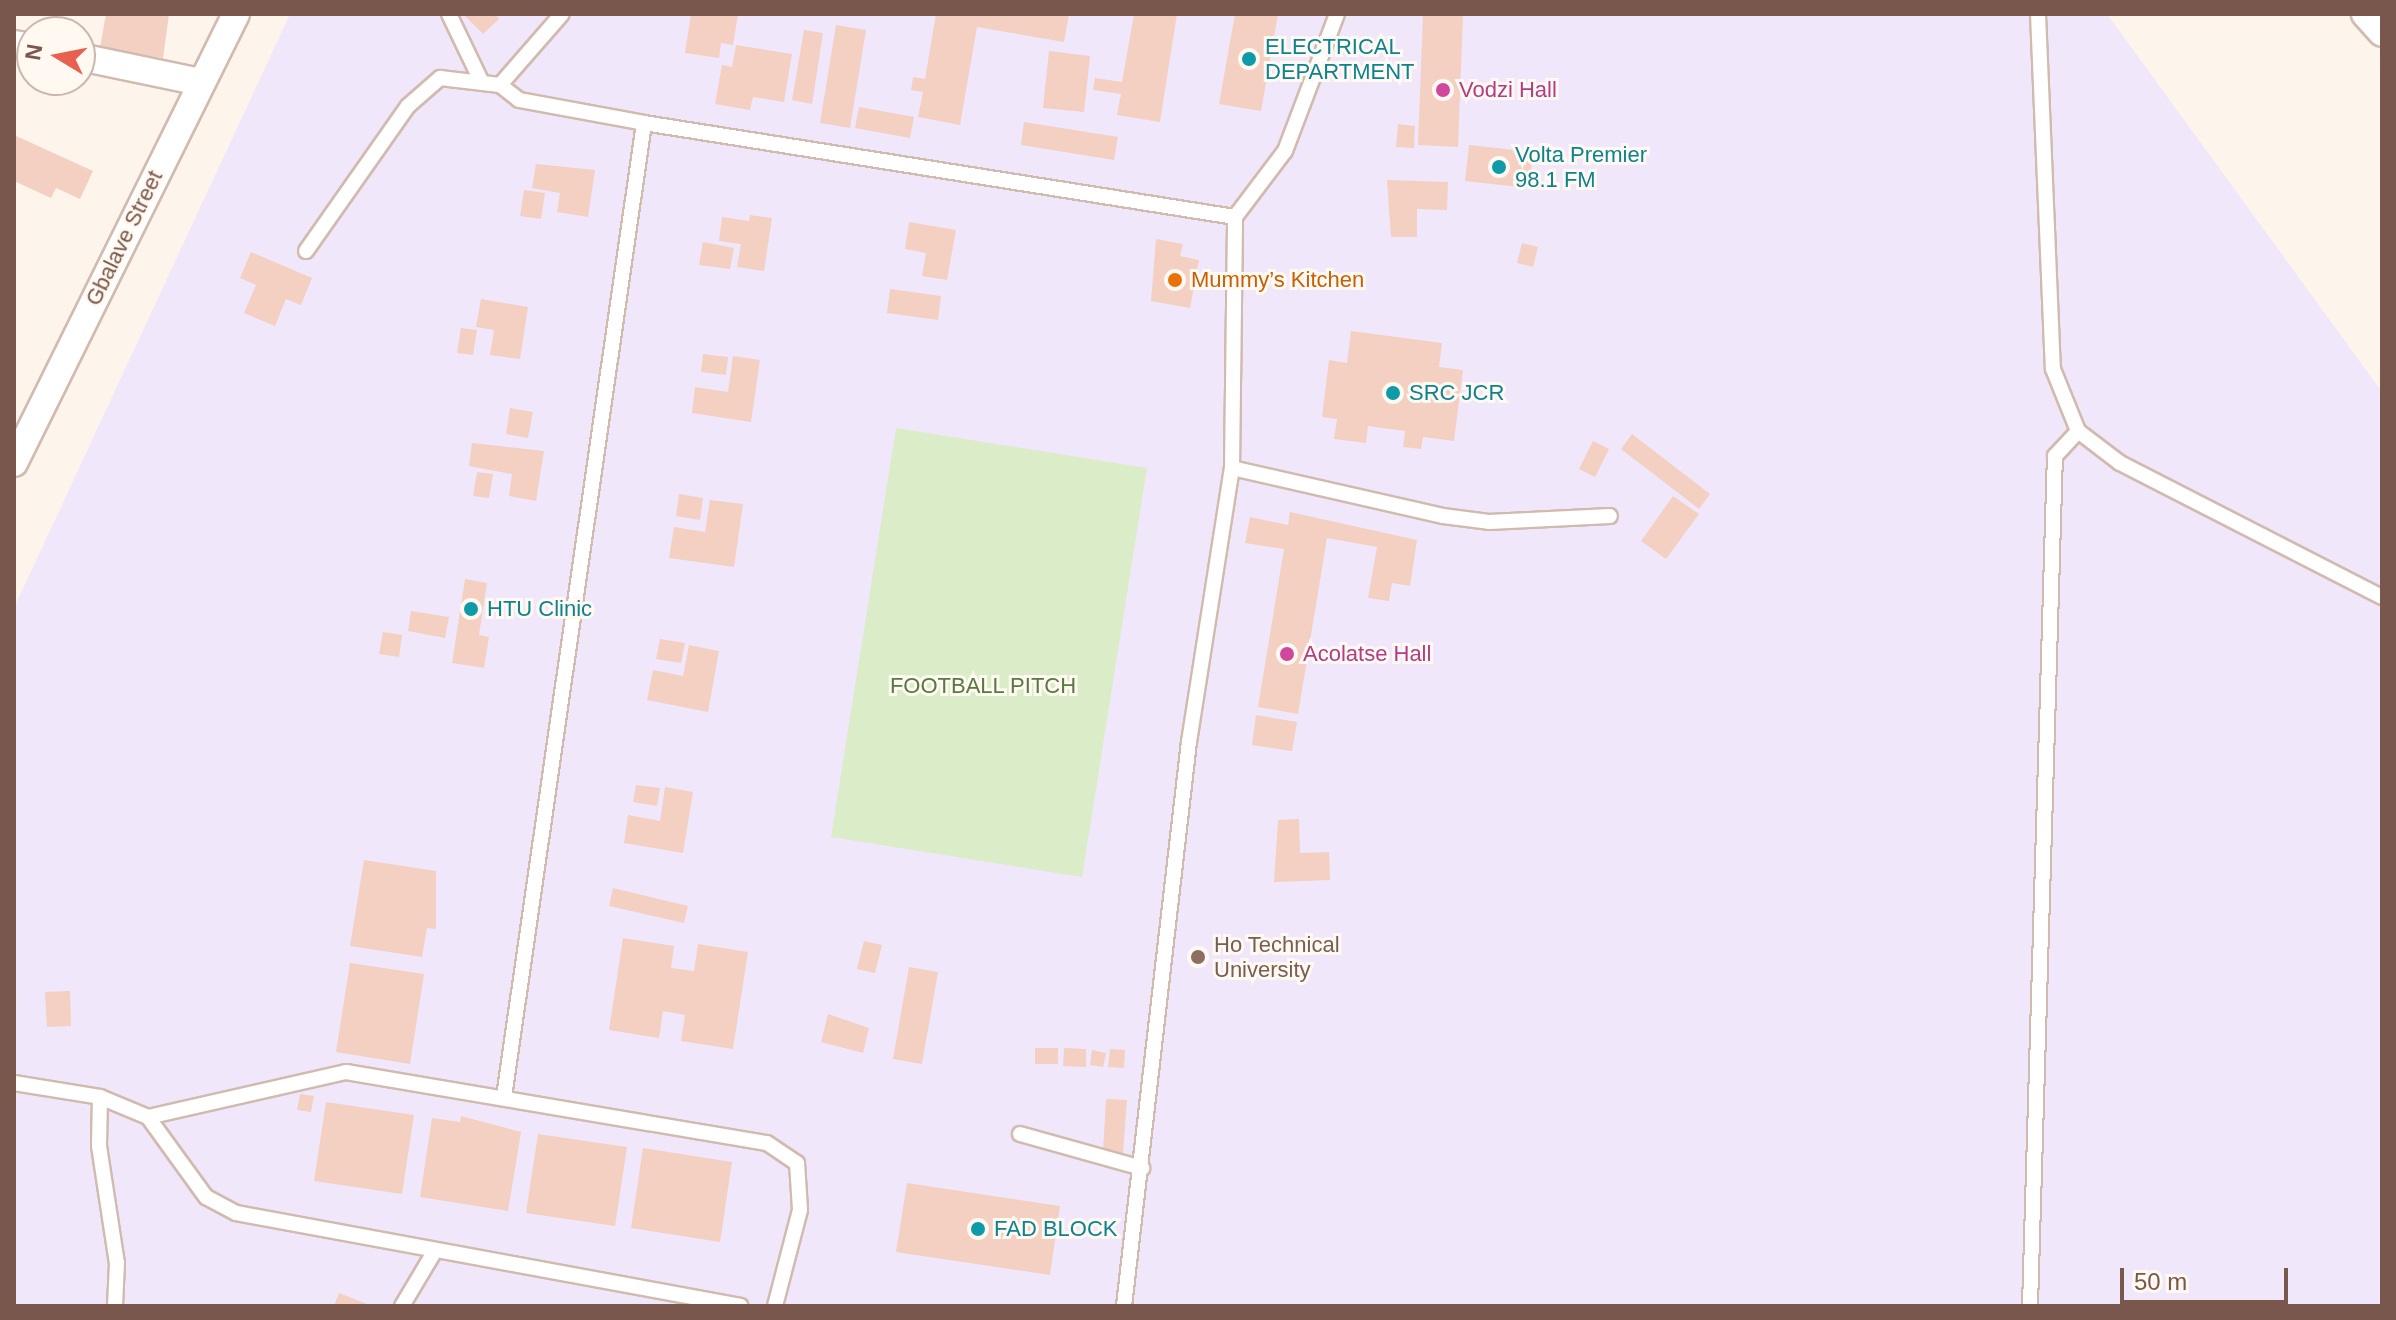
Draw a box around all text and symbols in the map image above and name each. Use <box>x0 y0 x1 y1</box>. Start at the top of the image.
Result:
north arrow <box>16 16 96 96</box>
place label: ELECTRICAL DEPARTMENT <box>1265 33 1415 84</box>
text: N <box>20 42 48 62</box>
marker: ELECTRICAL DEPARTMENT <box>1240 50 1258 68</box>
place label: Vodzi Hall <box>1459 77 1557 103</box>
marker: Vodzi Hall <box>1434 81 1452 99</box>
place label: Volta Premier 98.1 FM <box>1515 141 1647 192</box>
marker: Volta Premier 98.1 FM <box>1490 158 1508 176</box>
street label: Gbalave Street <box>80 166 168 310</box>
place label: Mummy’s Kitchen <box>1191 267 1364 293</box>
marker: Mummy’s Kitchen <box>1166 271 1184 289</box>
place label: SRC JCR <box>1409 380 1504 406</box>
marker: SRC JCR <box>1384 384 1402 402</box>
place label: HTU Clinic <box>487 596 592 622</box>
marker: HTU Clinic <box>462 600 480 618</box>
place label: Acolatse Hall <box>1303 641 1431 667</box>
marker: Acolatse Hall <box>1278 645 1296 663</box>
park label: FOOTBALL PITCH <box>889 673 1077 699</box>
place label: Ho Technical University <box>1214 931 1340 982</box>
marker: Ho Technical University <box>1189 948 1207 966</box>
place label: FAD BLOCK <box>994 1216 1117 1242</box>
marker: FAD BLOCK <box>969 1220 987 1238</box>
scale bar <box>2124 1252 2292 1302</box>
text: 50 m <box>2134 1268 2187 1295</box>

